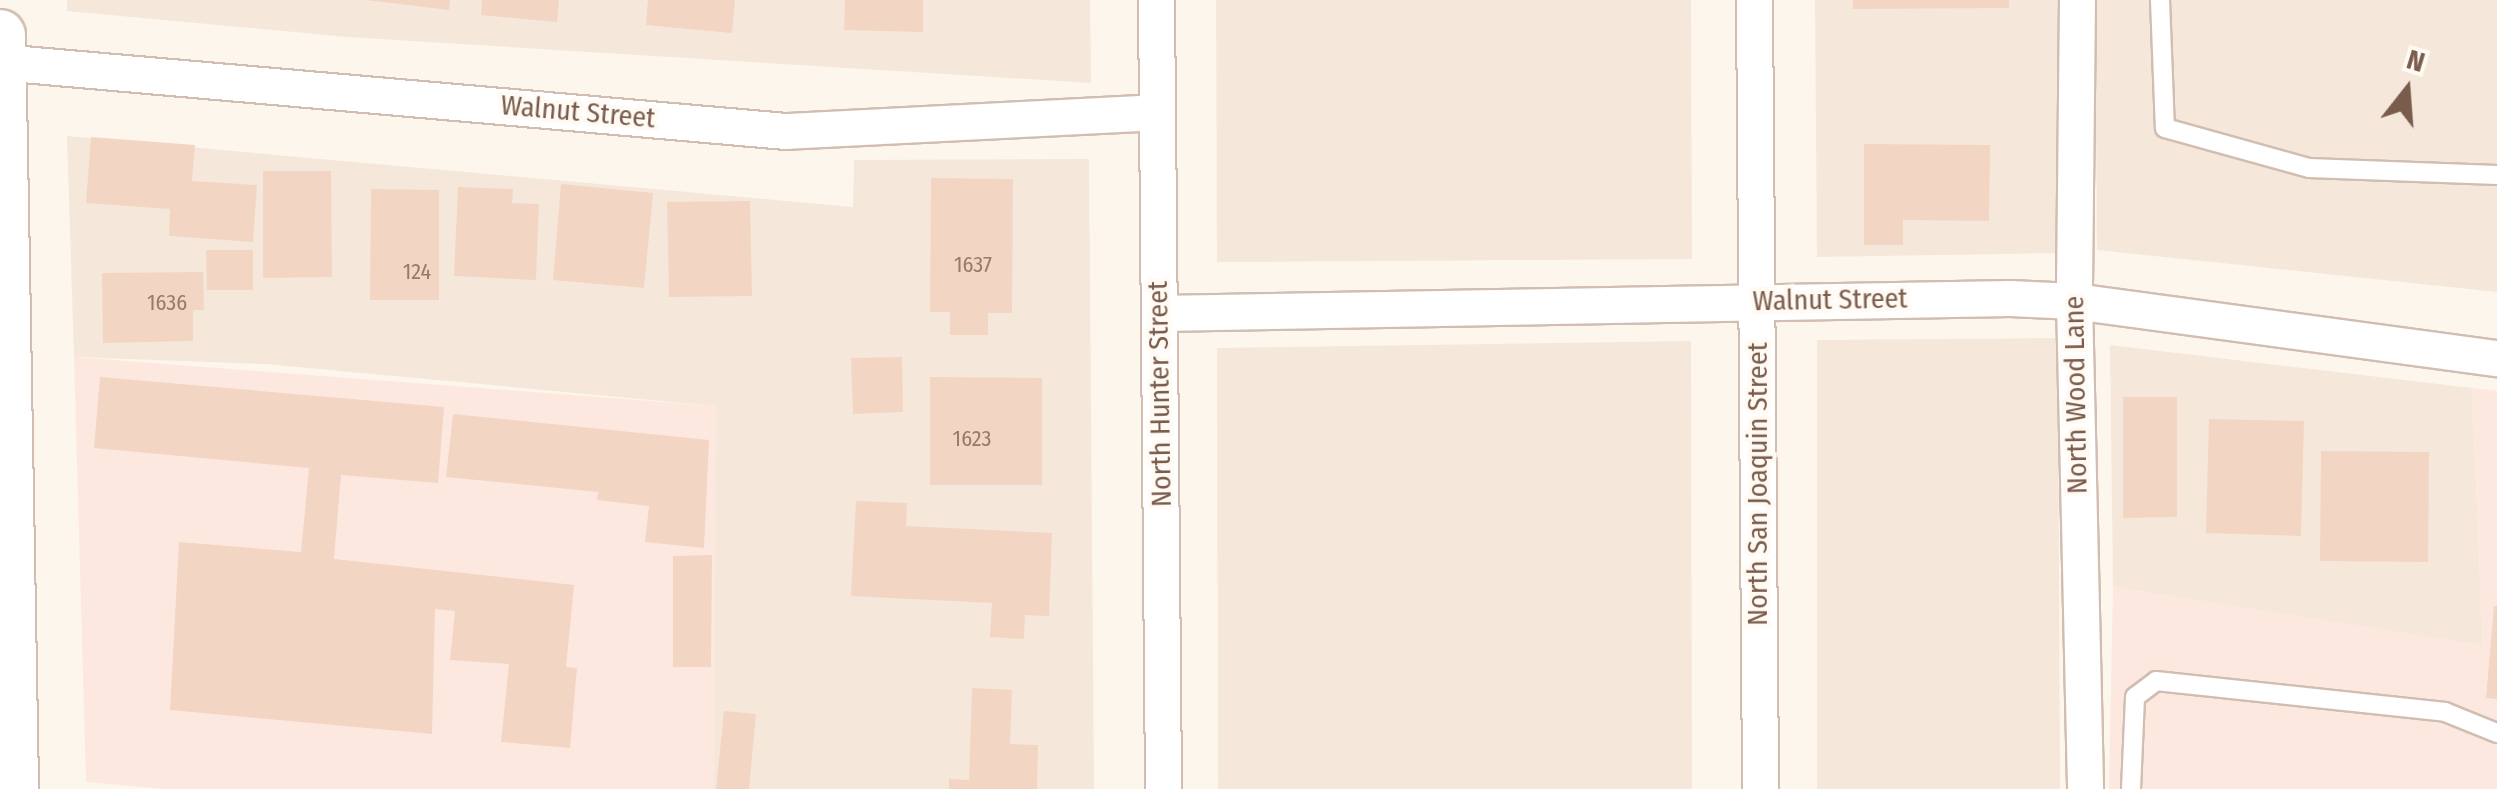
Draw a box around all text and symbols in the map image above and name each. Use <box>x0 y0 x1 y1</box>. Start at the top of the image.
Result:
north arrow <box>2357 40 2457 140</box>
text: N <box>2403 43 2429 79</box>
street label: Walnut Street <box>499 89 657 135</box>
house number: 1637 <box>954 252 992 278</box>
house number: 124 <box>403 259 431 285</box>
street label: North Hunter Street <box>1141 281 1179 507</box>
street label: Walnut Street <box>1752 282 1908 318</box>
house number: 1636 <box>147 290 187 316</box>
street label: North Wood Lane <box>2057 296 2095 494</box>
street label: North San Joaquin Street <box>1741 342 1775 626</box>
house number: 1623 <box>953 426 991 452</box>

